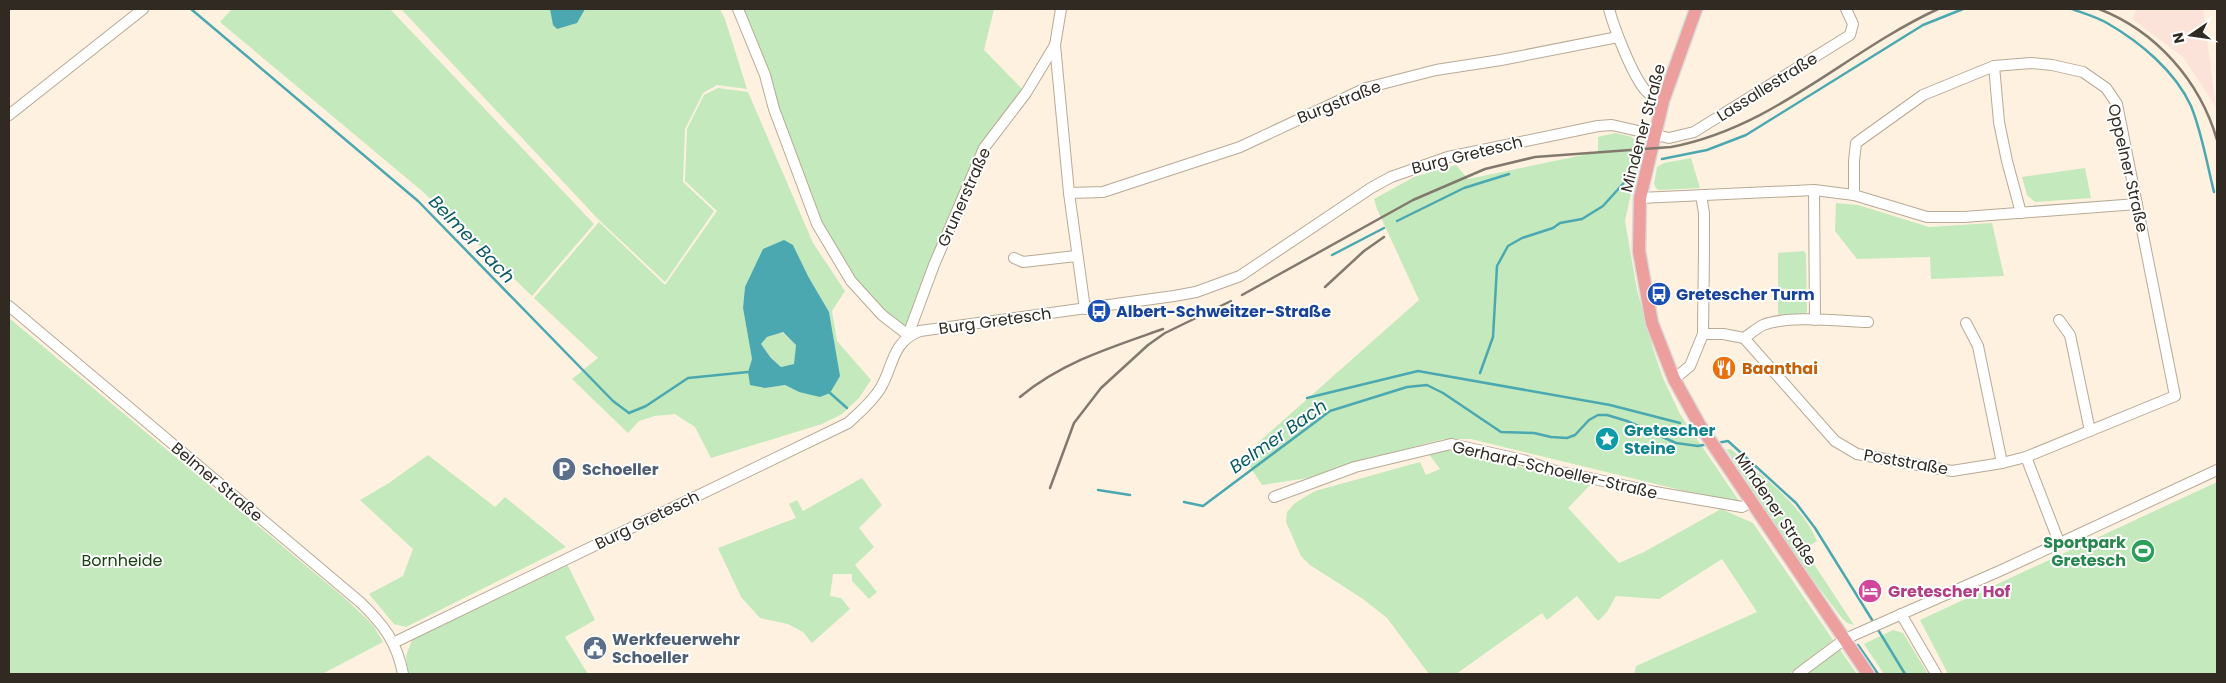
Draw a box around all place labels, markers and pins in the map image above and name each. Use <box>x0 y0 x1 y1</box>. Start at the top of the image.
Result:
bus stop icon: Gretescher Turm <box>1646 281 1672 307</box>
place label: Gretescher Turm <box>1676 283 1815 306</box>
bus stop icon: Albert-Schweitzer-Straße <box>1086 298 1112 324</box>
place label: Albert-Schweitzer-Straße <box>1116 300 1331 323</box>
restaurant icon: Baanthai <box>1711 355 1737 381</box>
place label: Baanthai <box>1742 357 1818 380</box>
place label: Gretescher Steine <box>1624 419 1715 460</box>
place icon: Gretescher Steine <box>1594 426 1620 452</box>
parking icon: Schoeller <box>551 456 577 482</box>
place label: Schoeller <box>582 458 659 481</box>
place label: Sportpark Gretesch <box>2043 531 2126 572</box>
sports icon: Sportpark Gretesch <box>2130 538 2156 564</box>
hotel icon: Gretescher Hof <box>1857 578 1883 604</box>
place label: Gretescher Hof <box>1888 580 2011 603</box>
place label: Werkfeuerwehr Schoeller <box>612 628 740 669</box>
public building icon: Werkfeuerwehr Schoeller <box>582 635 608 661</box>

